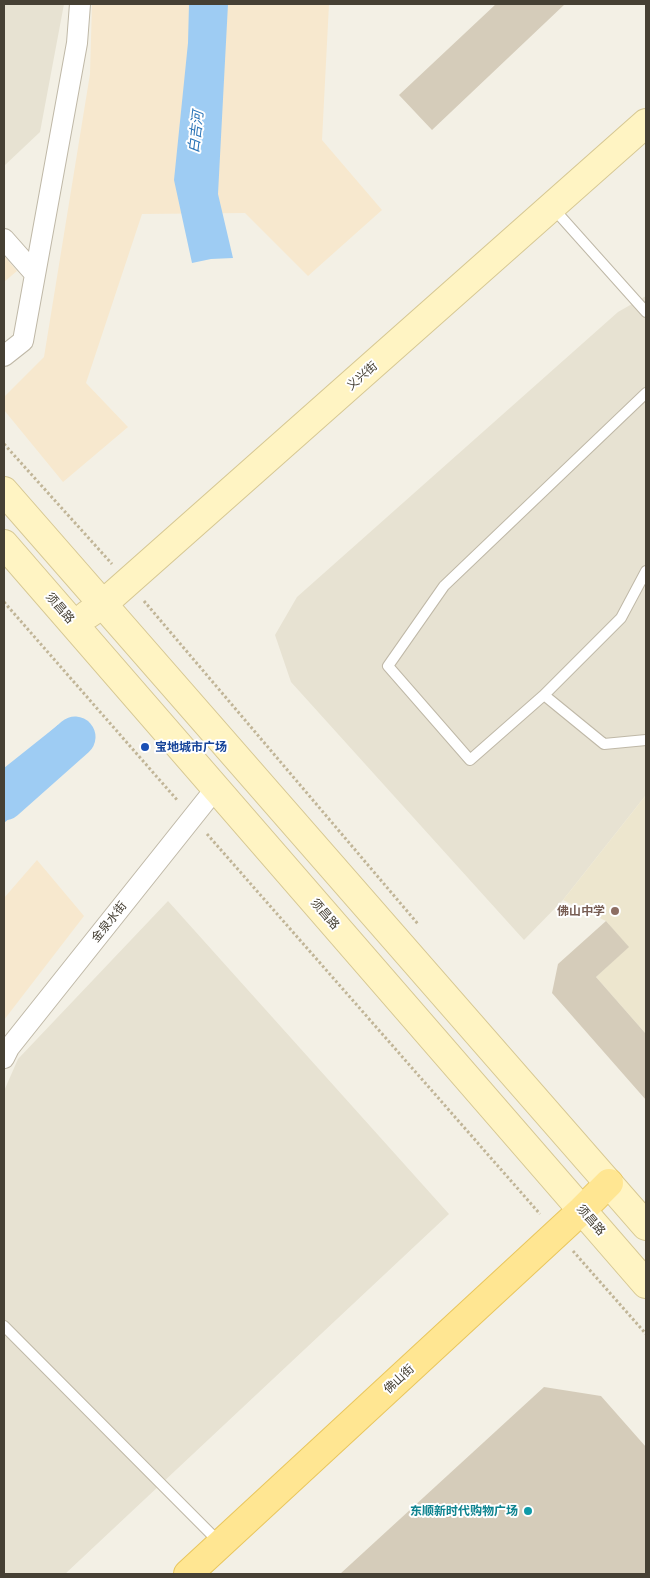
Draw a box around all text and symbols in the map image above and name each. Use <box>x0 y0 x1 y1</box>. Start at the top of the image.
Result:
water label: 白吉河 <box>185 110 207 154</box>
street label: 义兴街 <box>344 359 380 393</box>
street label: 须昌路 <box>43 590 77 626</box>
place label: 宝地城市广场 <box>155 740 227 754</box>
marker: 宝地城市广场 <box>139 741 151 753</box>
street label: 须昌路 <box>308 896 342 932</box>
street label: 金泉水街 <box>88 899 130 945</box>
place label: 佛山中学 <box>557 904 605 918</box>
marker: 佛山中学 <box>609 905 621 917</box>
street label: 须昌路 <box>574 1202 608 1238</box>
street label: 佛山街 <box>381 1361 417 1397</box>
place label: 东顺新时代购物广场 <box>410 1504 518 1518</box>
marker: 东顺新时代购物广场 <box>522 1505 534 1517</box>

